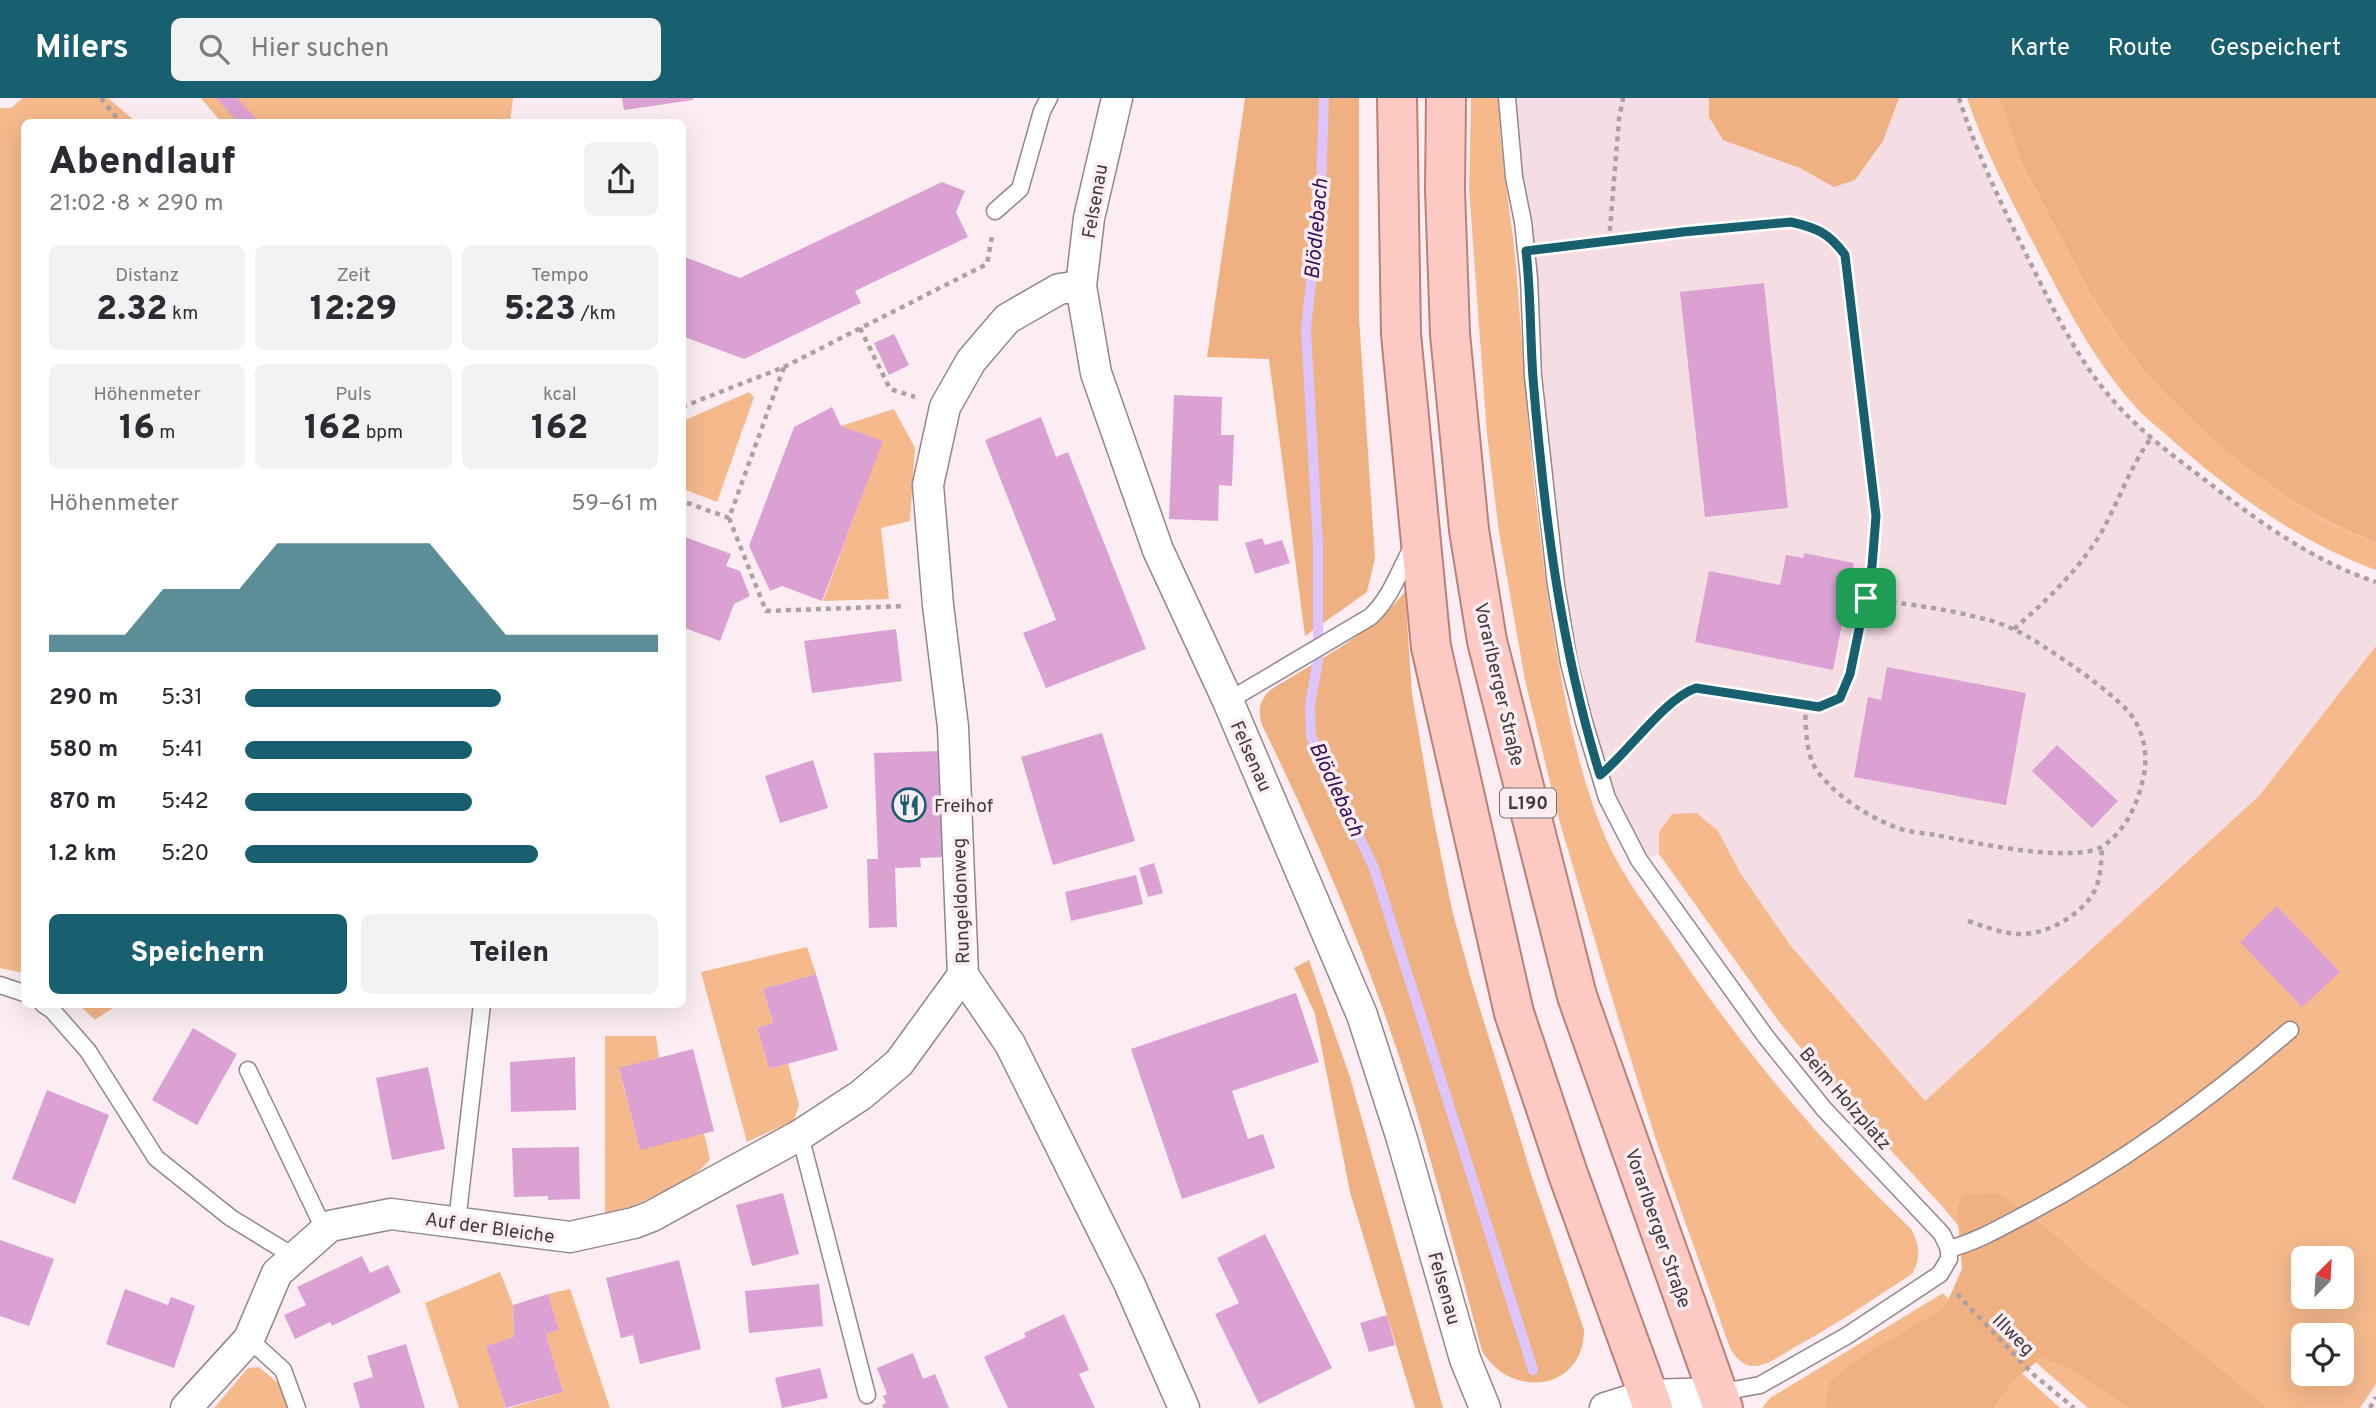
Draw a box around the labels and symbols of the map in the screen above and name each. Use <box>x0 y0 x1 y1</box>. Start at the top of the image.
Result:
street label: Felsenau <box>1078 162 1114 240</box>
water label: Blödlebach <box>1300 177 1335 281</box>
pin <box>1836 568 1896 628</box>
street label: Vorarlberger Straße <box>1468 600 1529 769</box>
street label: Felsenau <box>1224 718 1276 796</box>
water label: Blödlebach <box>1302 738 1370 842</box>
restaurant icon: Freihof <box>890 786 928 824</box>
road number: L190 <box>1500 788 1556 818</box>
place label: Freihof <box>934 795 994 819</box>
street label: Rungeldonweg <box>948 837 976 964</box>
street label: Beim Holzplatz <box>1793 1043 1896 1156</box>
street label: Vorarlberger Straße <box>1619 1146 1696 1312</box>
street label: Auf der Bleiche <box>423 1208 556 1250</box>
north arrow <box>2291 1246 2354 1309</box>
street label: Felsenau <box>1421 1249 1465 1328</box>
street label: Illweg <box>1986 1309 2039 1362</box>

